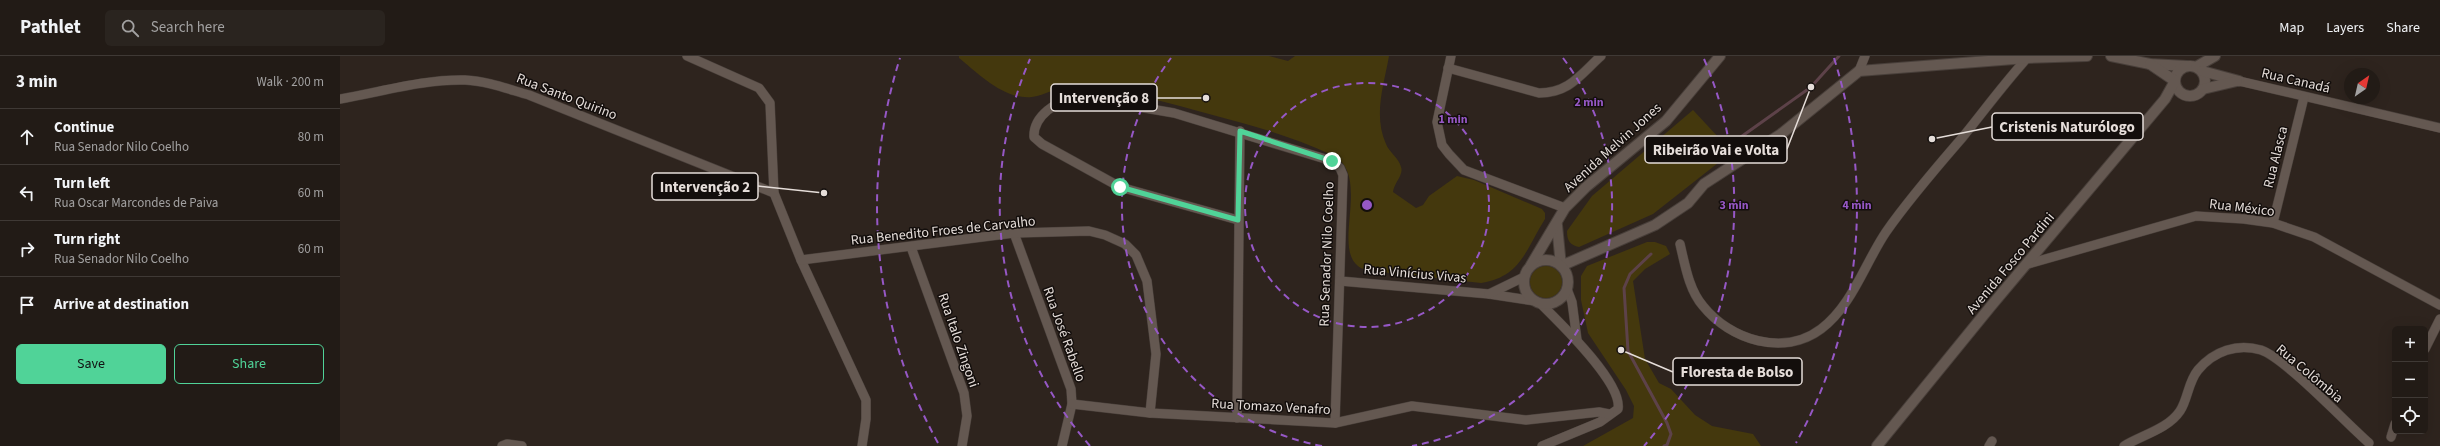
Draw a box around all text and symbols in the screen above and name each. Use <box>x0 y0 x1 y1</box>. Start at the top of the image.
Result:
search box <box>105 10 385 46</box>
text: Pathlet <box>20 14 81 41</box>
icon: search <box>119 17 141 39</box>
text: Search here <box>151 17 225 38</box>
text: Map <box>2279 18 2304 38</box>
text: Layers <box>2326 18 2364 38</box>
text: Share <box>2386 18 2420 38</box>
street label: Rua Canadá <box>2259 63 2332 99</box>
north arrow <box>2344 68 2380 104</box>
street label: Rua Santo Quirino <box>513 69 620 125</box>
text: 3 min <box>16 70 57 94</box>
text: Walk · 200 m <box>256 73 324 91</box>
callout: Intervenção 8 <box>1051 84 1157 111</box>
text: Intervenção 8 <box>1059 88 1149 109</box>
text: 2 min <box>1574 94 1604 111</box>
street label: Avenida Melvin Jones <box>1559 98 1666 197</box>
text: 1 min <box>1438 111 1468 128</box>
callout: Cristenis Naturólogo <box>1992 113 2143 140</box>
text: Continue <box>54 117 114 138</box>
text: Cristenis Naturólogo <box>1999 117 2135 138</box>
street label: Rua Alasca <box>2259 124 2293 190</box>
icon: ahead <box>16 126 38 148</box>
text: 80 m <box>298 128 324 146</box>
callout: Ribeirão Vai e Volta <box>1645 136 1787 163</box>
text: Rua Senador Nilo Coelho <box>54 138 189 156</box>
text: Ribeirão Vai e Volta <box>1653 140 1779 161</box>
route end <box>1323 152 1341 170</box>
text: Turn left <box>54 173 110 194</box>
callout: Intervenção 2 <box>652 173 758 200</box>
text: Intervenção 2 <box>660 177 750 198</box>
route start <box>1111 178 1129 196</box>
street label: Rua Senador Nilo Coelho <box>1314 181 1340 327</box>
icon: left <box>16 182 38 204</box>
text: 60 m <box>298 184 324 202</box>
text: Rua Oscar Marcondes de Paiva <box>54 194 218 212</box>
street label: Rua México <box>2208 194 2276 222</box>
text: 3 min <box>1719 197 1749 214</box>
text: 4 min <box>1842 197 1872 214</box>
centre of rings <box>1360 198 1374 212</box>
street label: Avenida Fosco Pardini <box>1962 208 2059 319</box>
street label: Rua Benedito Froes de Carvalho <box>850 211 1037 251</box>
text: Turn right <box>54 229 120 250</box>
icon: right <box>16 238 38 260</box>
text: 60 m <box>298 240 324 258</box>
text: Rua Senador Nilo Coelho <box>54 250 189 268</box>
street label: Rua Vinícius Vivas <box>1363 260 1467 288</box>
street label: Rua José Rabello <box>1038 284 1091 385</box>
street label: Rua Italo Zingoni <box>933 290 984 390</box>
icon: arrive <box>16 294 38 316</box>
text: Arrive at destination <box>54 294 189 315</box>
map controls <box>2392 326 2428 434</box>
button: + <box>2392 326 2428 362</box>
street label: Rua Colômbia <box>2272 340 2347 408</box>
button: Save <box>16 344 166 384</box>
button: Share <box>174 344 324 384</box>
callout: Floresta de Bolso <box>1673 358 1802 385</box>
text: Floresta de Bolso <box>1681 362 1793 383</box>
button: − <box>2392 362 2428 398</box>
street label: Rua Tomazo Venafro <box>1211 394 1331 420</box>
button: locate <box>2392 398 2428 434</box>

